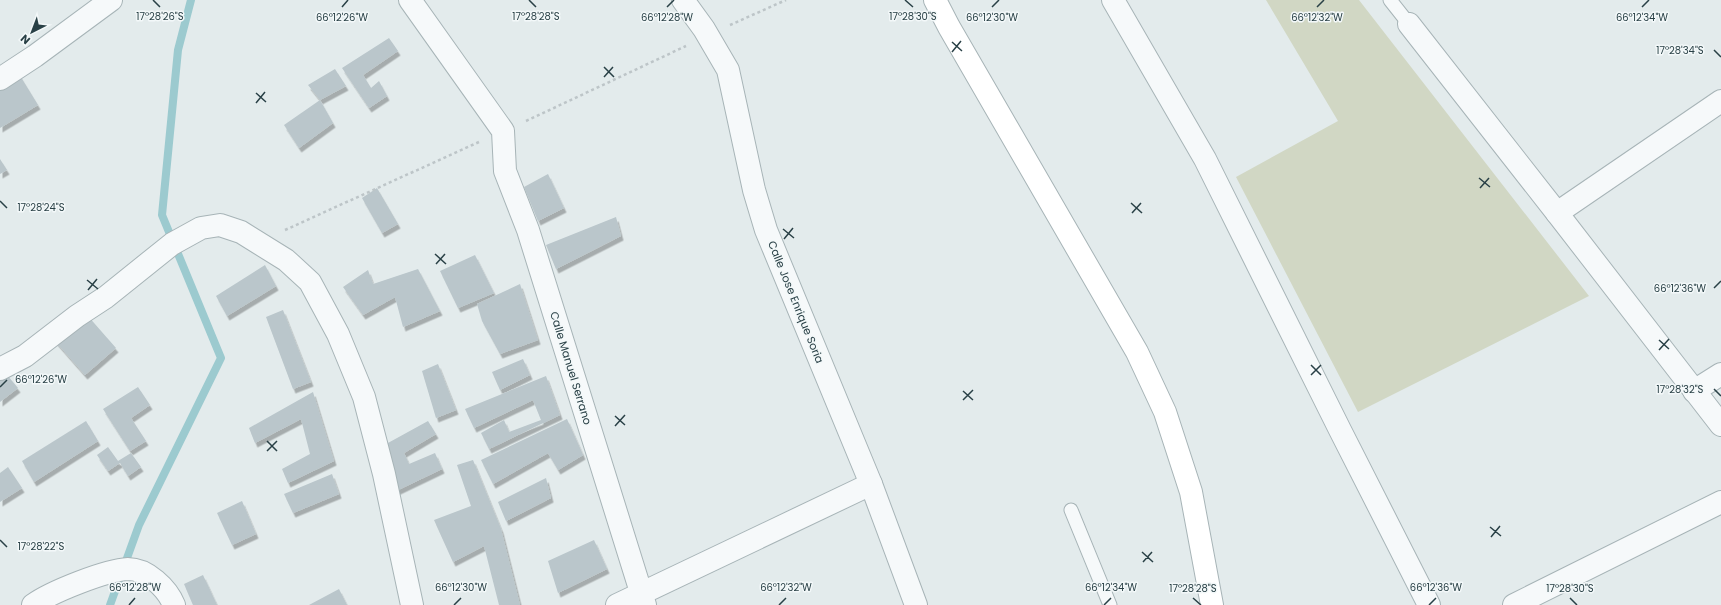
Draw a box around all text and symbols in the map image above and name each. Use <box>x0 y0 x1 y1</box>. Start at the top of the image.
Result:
text: 17°28'26"S <box>136 9 184 24</box>
text: 17°28'28"S <box>512 9 560 24</box>
text: 17°28'30"S <box>889 9 937 24</box>
text: 66°12'26"W <box>316 10 368 25</box>
text: 66°12'28"W <box>641 10 693 25</box>
text: 66°12'30"W <box>966 10 1018 25</box>
text: 66°12'32"W <box>1291 10 1343 25</box>
text: 66°12'34"W <box>1616 10 1668 25</box>
north arrow <box>12 12 52 52</box>
text: N <box>17 31 34 48</box>
text: 17°28'34"S <box>1656 43 1704 58</box>
text: 17°28'24"S <box>17 200 65 215</box>
street label: Calle Jose Enrique Soria <box>764 238 828 366</box>
text: 66°12'36"W <box>1654 281 1706 296</box>
street label: Calle Manuel Serrano <box>546 309 596 427</box>
text: 66°12'26"W <box>15 372 67 387</box>
text: 17°28'32"S <box>1657 382 1704 397</box>
text: 17°28'22"S <box>18 539 64 554</box>
text: 66°12'28"W <box>109 580 161 595</box>
text: 66°12'30"W <box>435 580 487 595</box>
text: 66°12'32"W <box>760 580 812 595</box>
text: 66°12'34"W <box>1085 580 1137 595</box>
text: 66°12'36"W <box>1410 580 1462 595</box>
text: 17°28'28"S <box>1169 581 1217 596</box>
text: 17°28'30"S <box>1546 581 1594 596</box>

